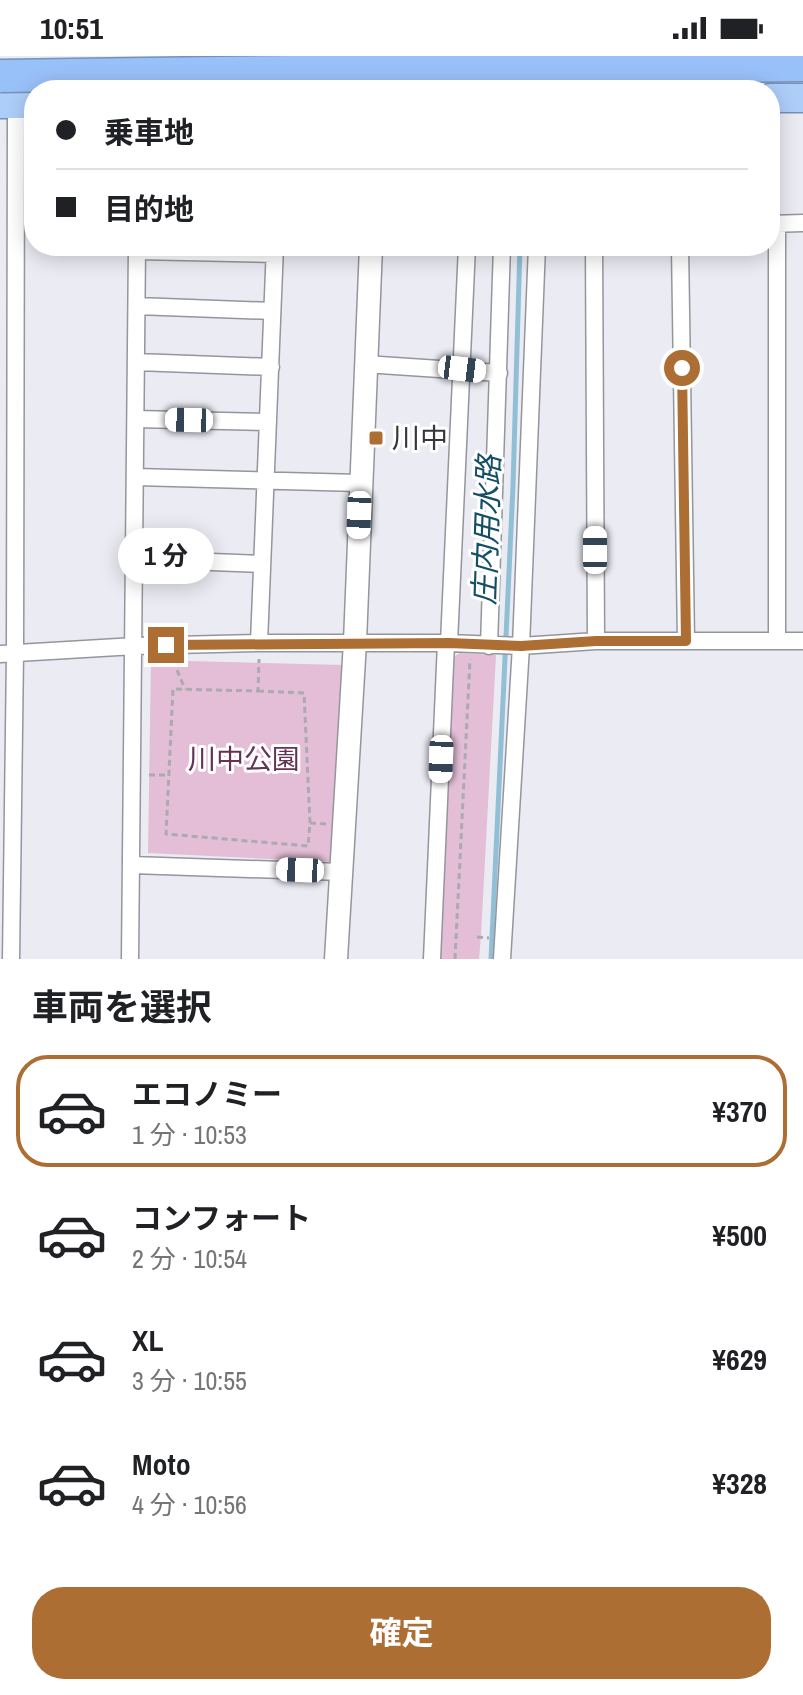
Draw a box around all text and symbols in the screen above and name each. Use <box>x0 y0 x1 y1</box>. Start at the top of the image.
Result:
text: 10:51 <box>40 8 103 48</box>
text: 乗車地 <box>104 112 194 152</box>
text: 目的地 <box>104 189 194 229</box>
route start <box>664 350 700 386</box>
car <box>437 354 487 384</box>
car <box>165 408 213 432</box>
place label: 川中 <box>392 419 448 457</box>
marker: 川中 <box>367 429 385 447</box>
water label: 庄内用水路 <box>463 451 509 606</box>
car <box>346 491 372 539</box>
car <box>583 526 607 574</box>
callout: 1 分 <box>118 529 214 585</box>
text: 1 分 <box>144 538 188 573</box>
route end <box>148 627 184 663</box>
car <box>428 735 454 783</box>
park label: 川中公園 <box>188 740 300 778</box>
car <box>276 857 324 883</box>
text: 車両を選択 <box>32 983 212 1031</box>
text: エコノミー <box>132 1074 282 1114</box>
icon: car <box>36 1075 108 1147</box>
text: ¥370 <box>712 1091 767 1131</box>
text: 1 分 · 10:53 <box>132 1117 247 1152</box>
text: コンフォート <box>132 1198 311 1238</box>
icon: car <box>36 1199 108 1271</box>
text: ¥500 <box>712 1215 767 1255</box>
text: 2 分 · 10:54 <box>132 1241 247 1276</box>
text: XL <box>132 1320 163 1360</box>
icon: car <box>36 1323 108 1395</box>
text: ¥629 <box>712 1339 767 1379</box>
text: 3 分 · 10:55 <box>132 1363 247 1398</box>
text: Moto <box>132 1444 191 1484</box>
icon: car <box>36 1447 108 1519</box>
text: ¥328 <box>712 1463 767 1503</box>
text: 4 分 · 10:56 <box>132 1487 247 1522</box>
button: 確定 <box>32 1587 771 1679</box>

